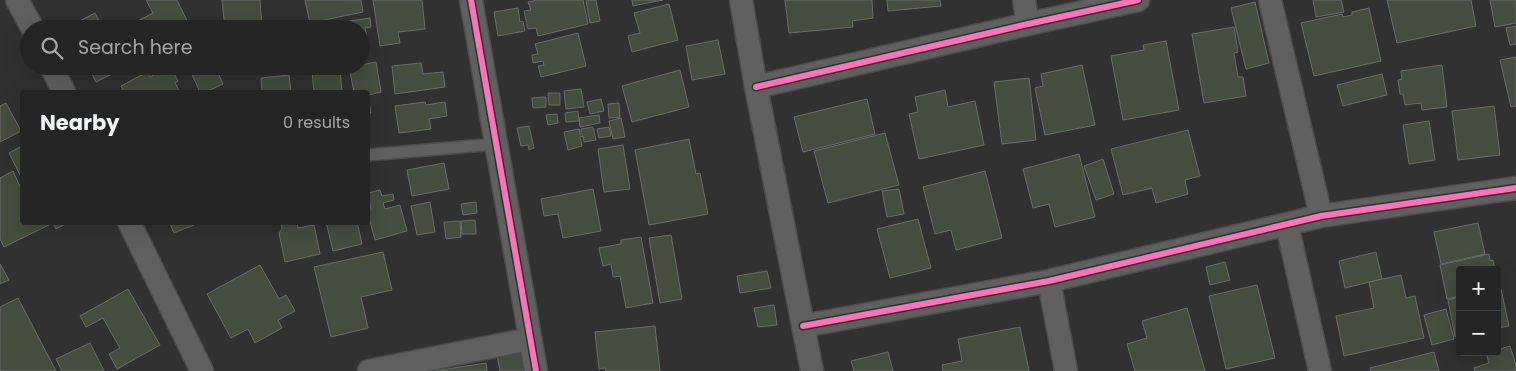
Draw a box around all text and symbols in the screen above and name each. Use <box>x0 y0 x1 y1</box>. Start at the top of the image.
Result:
search box <box>20 20 370 75</box>
icon: search <box>38 34 66 62</box>
text: Search here <box>78 34 192 61</box>
text: Nearby <box>40 108 120 137</box>
text: 0 results <box>283 111 350 134</box>
map controls <box>1456 266 1501 356</box>
button: + <box>1456 266 1501 311</box>
button: − <box>1456 311 1501 356</box>

